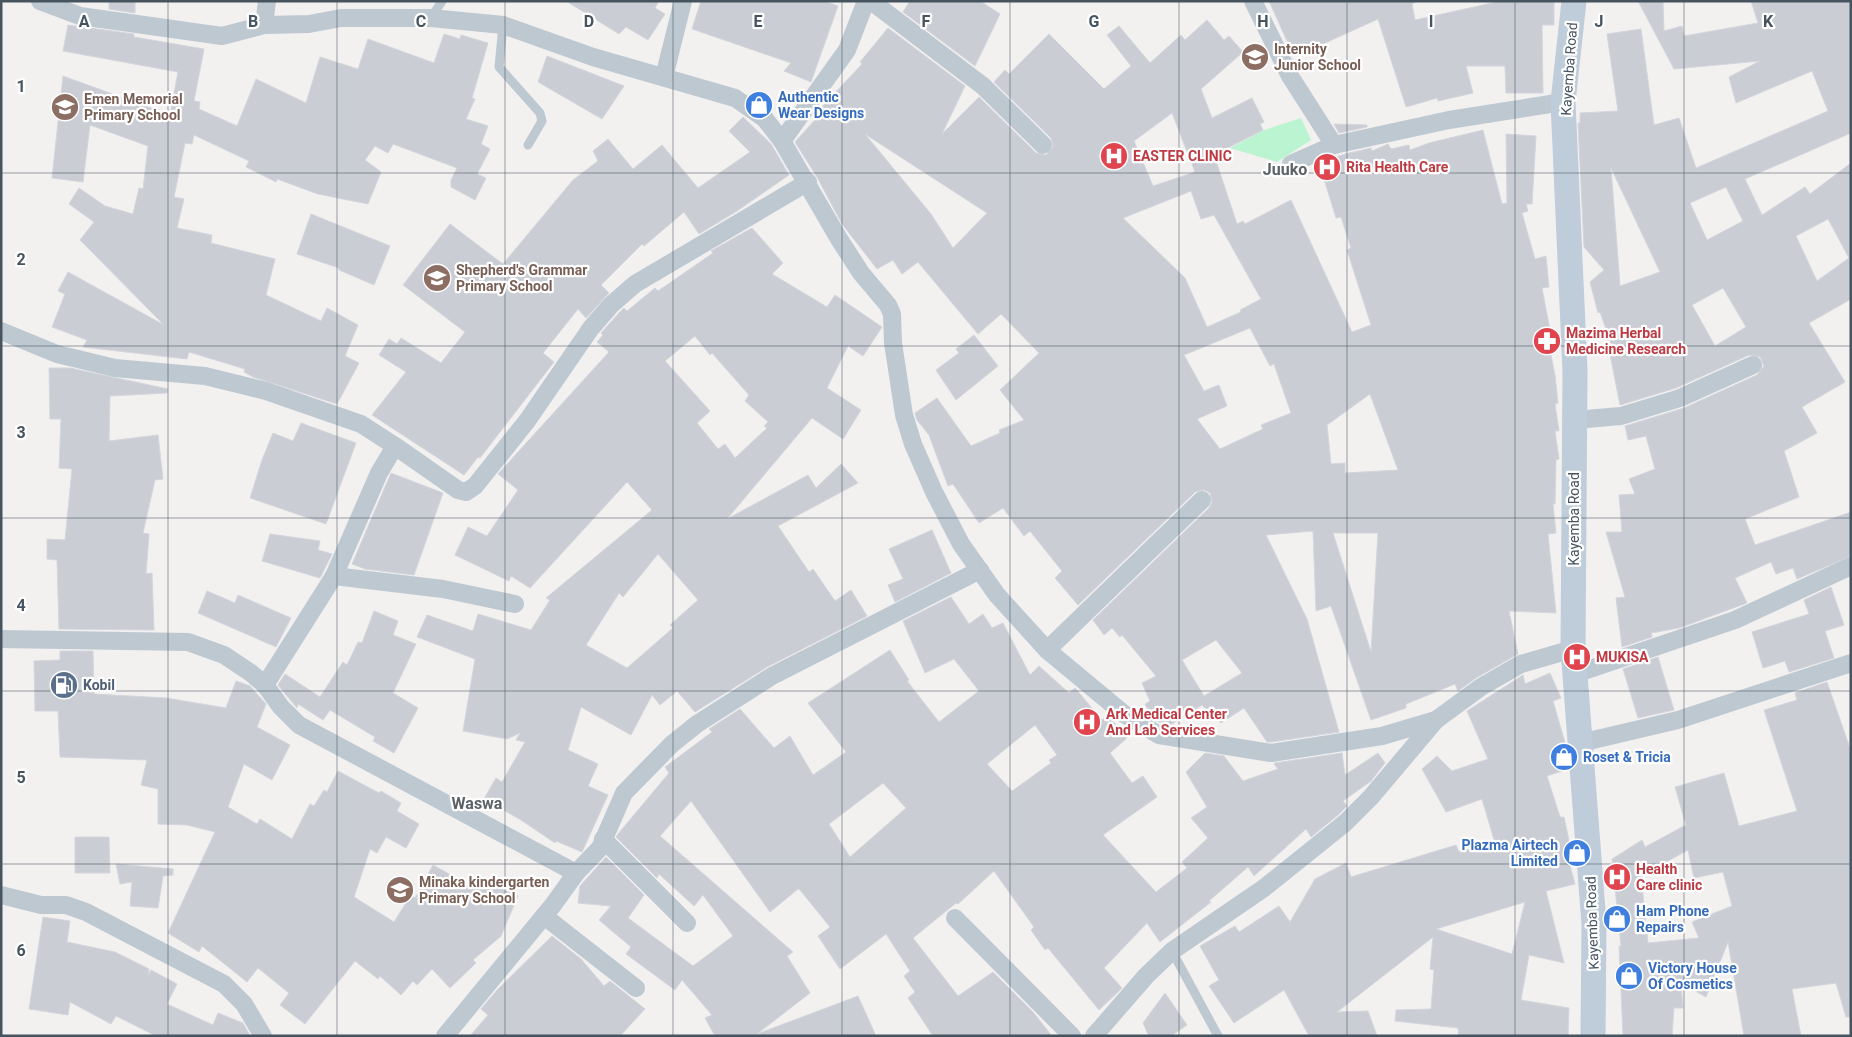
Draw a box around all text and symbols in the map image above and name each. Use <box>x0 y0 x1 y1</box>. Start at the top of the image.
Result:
text: A <box>79 12 90 31</box>
text: B <box>248 12 258 31</box>
text: C <box>416 12 426 31</box>
text: D <box>584 12 594 31</box>
text: E <box>754 12 763 31</box>
text: F <box>922 12 931 31</box>
text: G <box>1089 12 1100 31</box>
text: H <box>1257 12 1269 31</box>
text: I <box>1429 12 1433 31</box>
text: J <box>1595 12 1603 31</box>
text: K <box>1763 12 1774 31</box>
street label: Kayemba Road <box>1558 22 1580 116</box>
place label: Internity Junior School <box>1274 41 1361 73</box>
school or university icon: Internity Junior School <box>1240 42 1270 72</box>
text: 1 <box>16 77 26 96</box>
place label: Authentic Wear Designs <box>778 89 864 121</box>
shop icon: Authentic Wear Designs <box>744 90 774 120</box>
place label: Emen Memorial Primary School <box>84 91 183 123</box>
school or university icon: Emen Memorial Primary School <box>50 92 80 122</box>
hospital icon: EASTER CLINIC <box>1099 141 1129 171</box>
place label: EASTER CLINIC <box>1133 148 1232 164</box>
hospital icon: Rita Health Care <box>1312 152 1342 182</box>
place label: Rita Health Care <box>1346 159 1449 175</box>
district label: Juuko <box>1263 160 1307 179</box>
text: 2 <box>16 250 26 269</box>
place label: Shepherd's Grammar Primary School <box>456 262 587 294</box>
school or university icon: Shepherd's Grammar Primary School <box>422 263 452 293</box>
place label: Mazima Herbal Medicine Research <box>1566 325 1686 357</box>
pharmacy icon: Mazima Herbal Medicine Research <box>1532 326 1562 356</box>
text: 3 <box>16 423 26 442</box>
street label: Kayemba Road <box>1566 472 1582 566</box>
text: 4 <box>16 596 26 615</box>
hospital icon: MUKISA <box>1562 642 1592 672</box>
place label: MUKISA <box>1596 649 1649 665</box>
fuel station icon: Kobil <box>49 670 79 700</box>
place label: Kobil <box>83 677 115 693</box>
place label: Ark Medical Center And Lab Services <box>1106 706 1227 738</box>
hospital icon: Ark Medical Center And Lab Services <box>1072 707 1102 737</box>
shop icon: Roset & Tricia <box>1549 742 1579 772</box>
place label: Roset & Tricia <box>1583 749 1671 765</box>
text: 5 <box>16 768 26 787</box>
district label: Waswa <box>452 794 503 813</box>
place label: Plazma Airtech Limited <box>1462 837 1558 869</box>
shop icon: Plazma Airtech Limited <box>1562 838 1592 868</box>
place label: Health Care clinic <box>1636 861 1702 893</box>
hospital icon: Health Care clinic <box>1602 862 1632 892</box>
place label: Minaka kindergarten Primary School <box>419 874 549 906</box>
school or university icon: Minaka kindergarten Primary School <box>385 875 415 905</box>
street label: Kayemba Road <box>1582 876 1602 970</box>
place label: Ham Phone Repairs <box>1636 903 1710 935</box>
shop icon: Ham Phone Repairs <box>1602 904 1632 934</box>
text: 6 <box>16 941 26 960</box>
place label: Victory House Of Cosmetics <box>1648 960 1737 992</box>
shop icon: Victory House Of Cosmetics <box>1614 961 1644 991</box>

